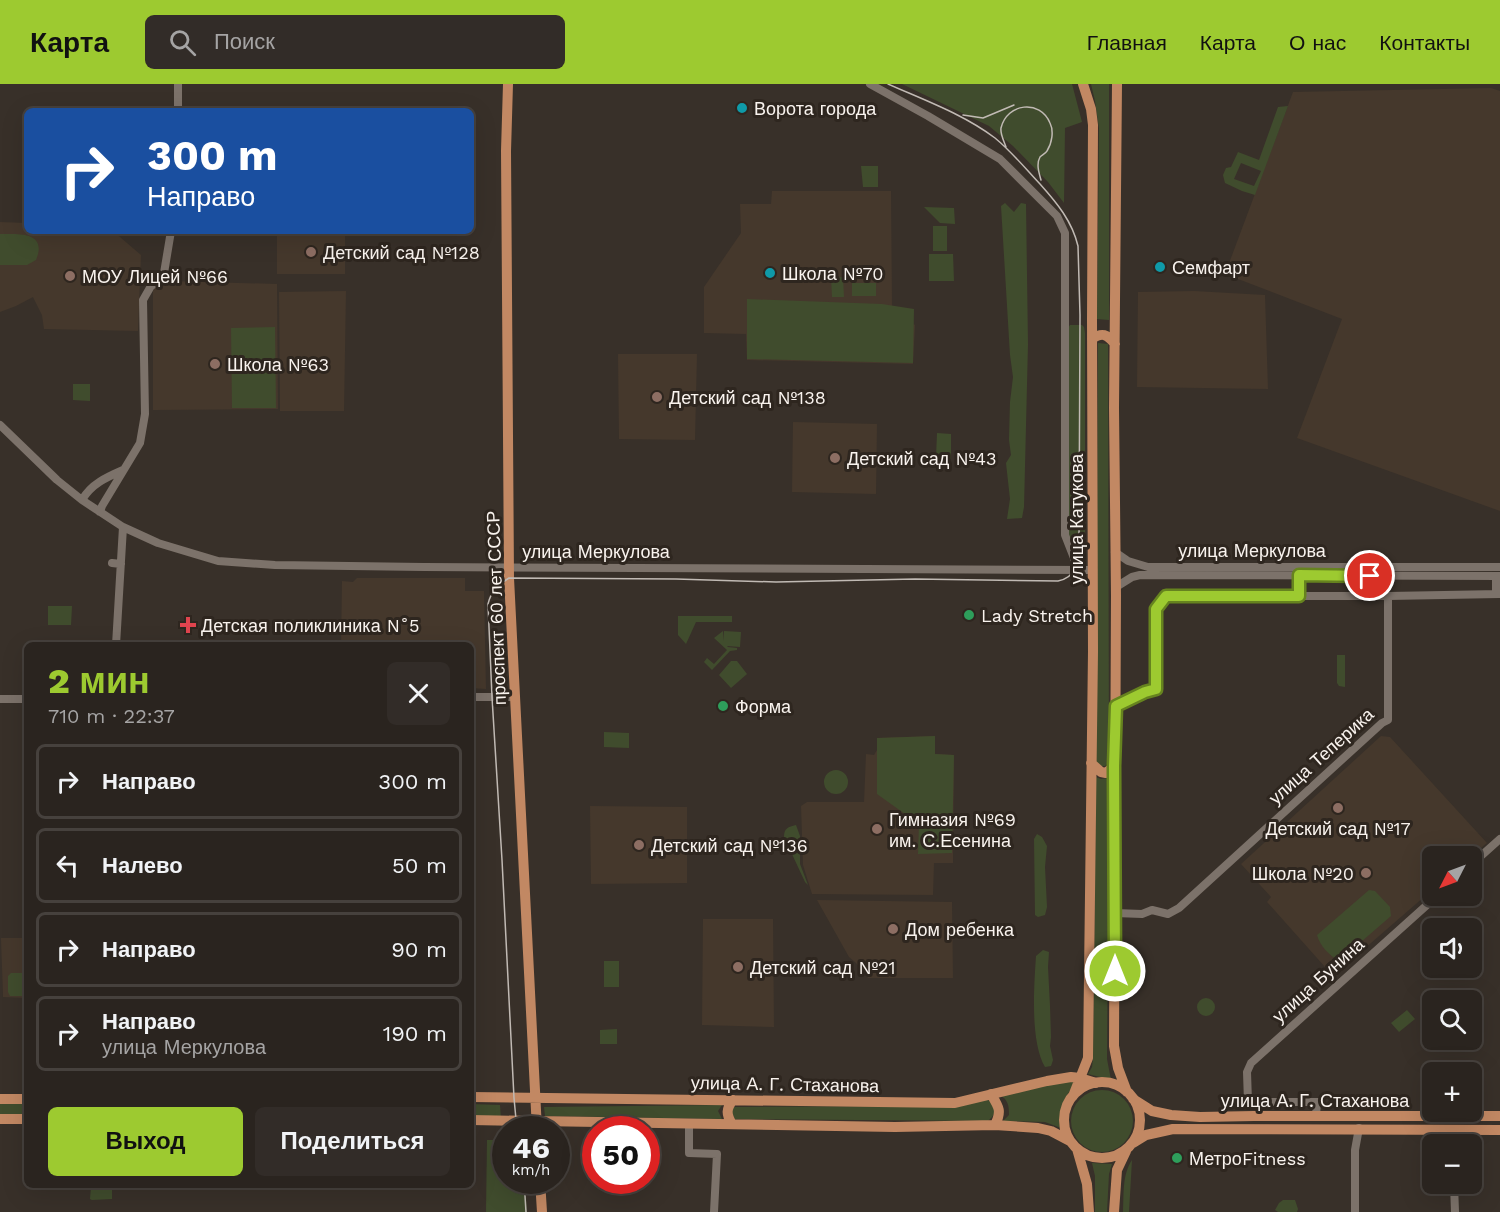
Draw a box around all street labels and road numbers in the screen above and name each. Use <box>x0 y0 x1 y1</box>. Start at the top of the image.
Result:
street label: улица Катукова <box>1066 453 1087 584</box>
street label: проспект 60 лет СССР <box>482 510 510 706</box>
street label: улица Меркулова <box>1178 540 1327 561</box>
street label: улица Меркулова <box>522 541 671 562</box>
street label: улица Теперика <box>1264 703 1378 809</box>
street label: улица Бунина <box>1268 933 1369 1027</box>
street label: улица А. Г. Стаханова <box>691 1072 880 1096</box>
street label: улица А. Г. Стаханова <box>1221 1090 1410 1111</box>

